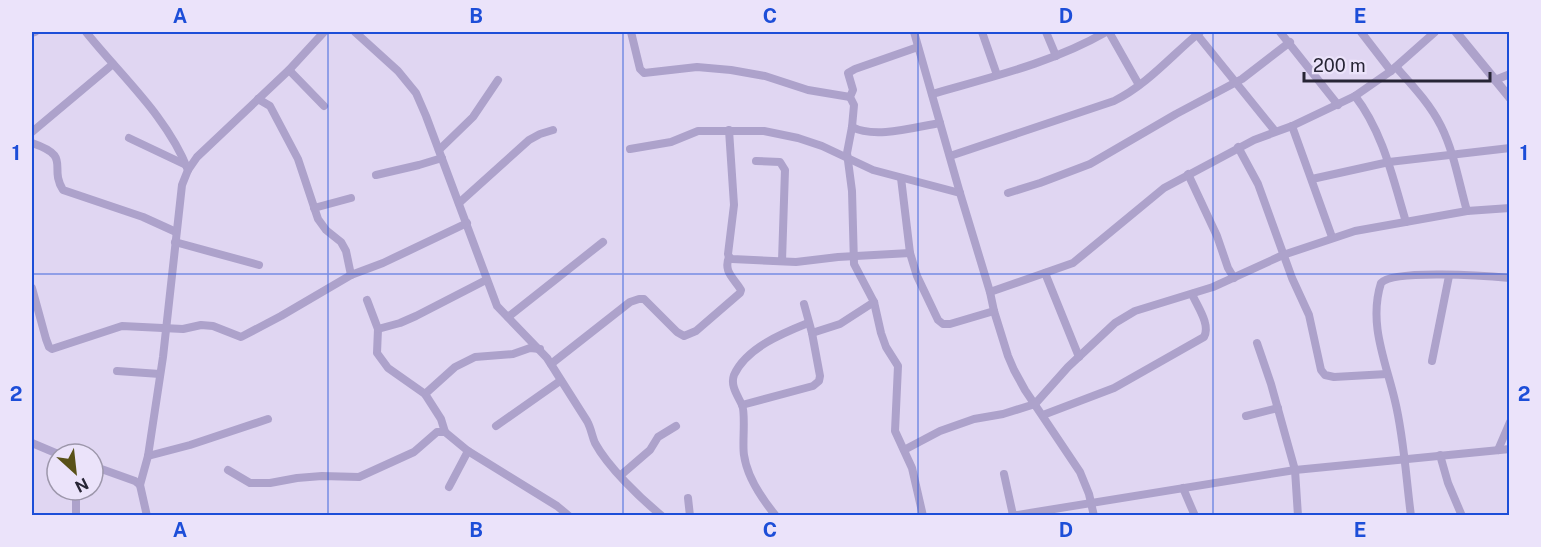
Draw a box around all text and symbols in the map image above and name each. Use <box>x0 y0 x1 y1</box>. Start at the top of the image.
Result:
text: A <box>173 4 187 28</box>
text: B <box>469 4 483 28</box>
text: C <box>763 4 777 28</box>
text: D <box>1059 4 1073 28</box>
text: E <box>1354 4 1366 28</box>
scale bar <box>1304 45 1490 83</box>
text: 200 m <box>1313 55 1366 76</box>
text: 1 <box>12 141 20 165</box>
text: 1 <box>1520 141 1528 165</box>
text: 2 <box>10 382 22 406</box>
text: 2 <box>1518 382 1530 406</box>
north arrow <box>45 442 105 502</box>
text: N <box>72 474 91 496</box>
text: A <box>173 518 187 542</box>
text: B <box>469 518 483 542</box>
text: C <box>763 518 777 542</box>
text: D <box>1059 518 1073 542</box>
text: E <box>1354 518 1366 542</box>

